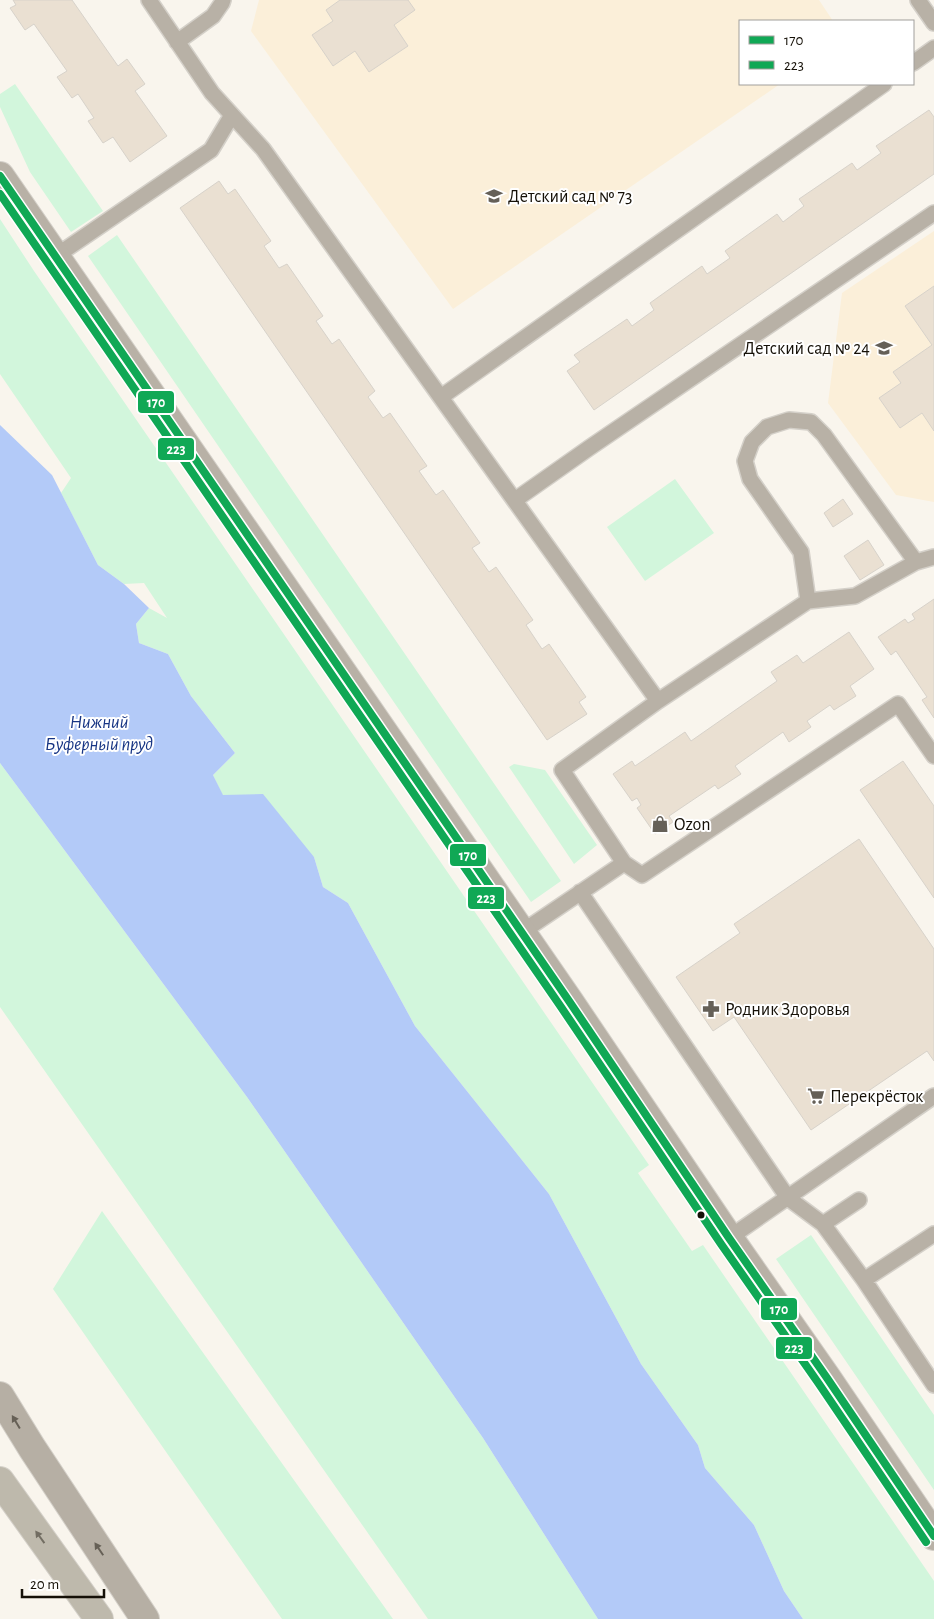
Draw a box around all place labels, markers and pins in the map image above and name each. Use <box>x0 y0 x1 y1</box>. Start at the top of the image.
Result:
school or university icon: Детский сад № 73 <box>484 186 504 206</box>
place label: Детский сад № 73 <box>508 188 632 206</box>
school or university icon: Детский сад № 24 <box>874 338 894 358</box>
place label: Детский сад № 24 <box>744 340 870 358</box>
shop icon: Ozon <box>650 814 670 834</box>
place label: Ozon <box>674 816 711 834</box>
pharmacy icon: Родник Здоровья <box>701 999 721 1019</box>
place label: Родник Здоровья <box>725 1001 850 1019</box>
supermarket icon: Перекрёсток <box>806 1086 826 1106</box>
place label: Перекрёсток <box>830 1088 924 1106</box>
unlabelled marker <box>696 1210 706 1220</box>

